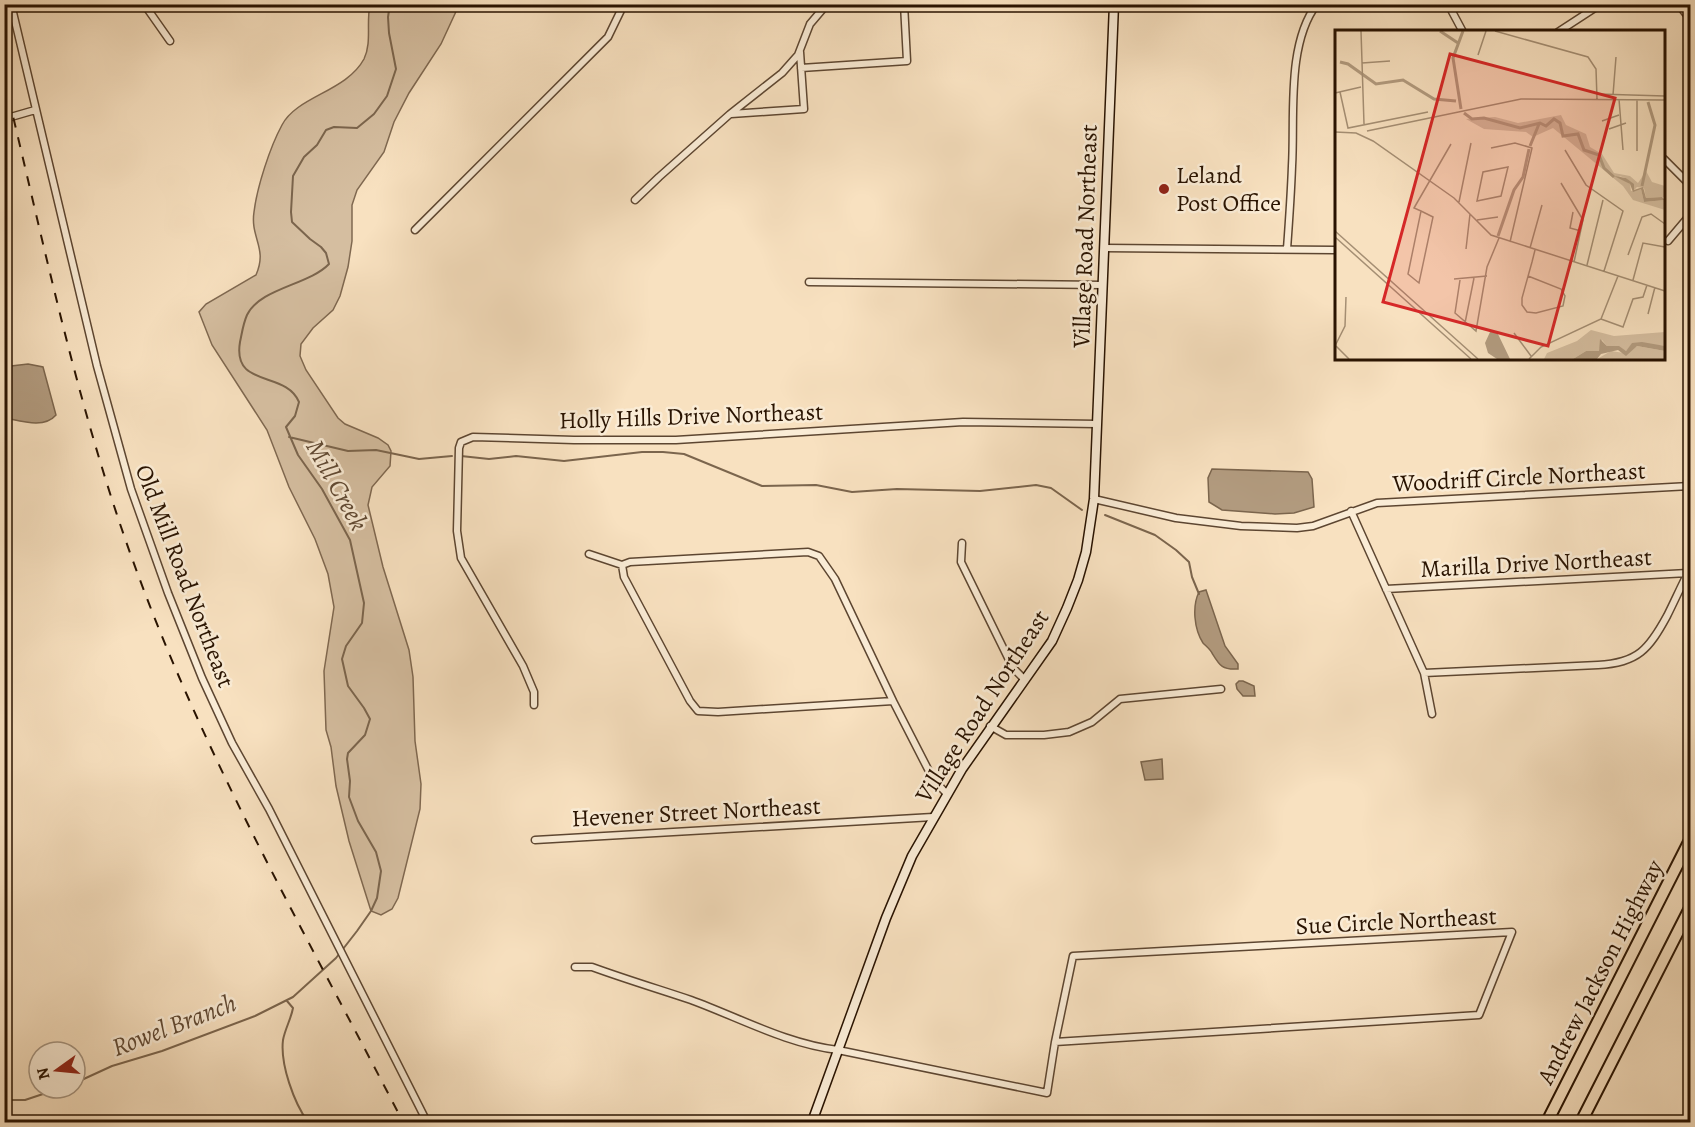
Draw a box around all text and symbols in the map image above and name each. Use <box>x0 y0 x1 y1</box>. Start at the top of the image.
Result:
inset map <box>1335 30 1665 360</box>
street label: Village Road Northeast <box>1065 124 1105 349</box>
place label: Leland Post Office <box>1176 159 1281 219</box>
marker: Leland Post Office <box>1157 182 1171 196</box>
street label: Holly Hills Drive Northeast <box>558 395 824 437</box>
water label: Mill Creek <box>298 433 376 537</box>
street label: Woodriff Circle Northeast <box>1391 454 1646 500</box>
street label: Old Mill Road Northeast <box>128 460 242 692</box>
street label: Marilla Drive Northeast <box>1419 541 1653 585</box>
street label: Village Road Northeast <box>907 603 1056 809</box>
street label: Hevener Street Northeast <box>571 789 821 834</box>
street label: Andrew Jackson Highway <box>1529 854 1671 1091</box>
street label: Sue Circle Northeast <box>1295 900 1497 942</box>
water label: Rowel Branch <box>107 985 241 1065</box>
north arrow <box>27 1040 87 1100</box>
text: N <box>31 1065 56 1082</box>

